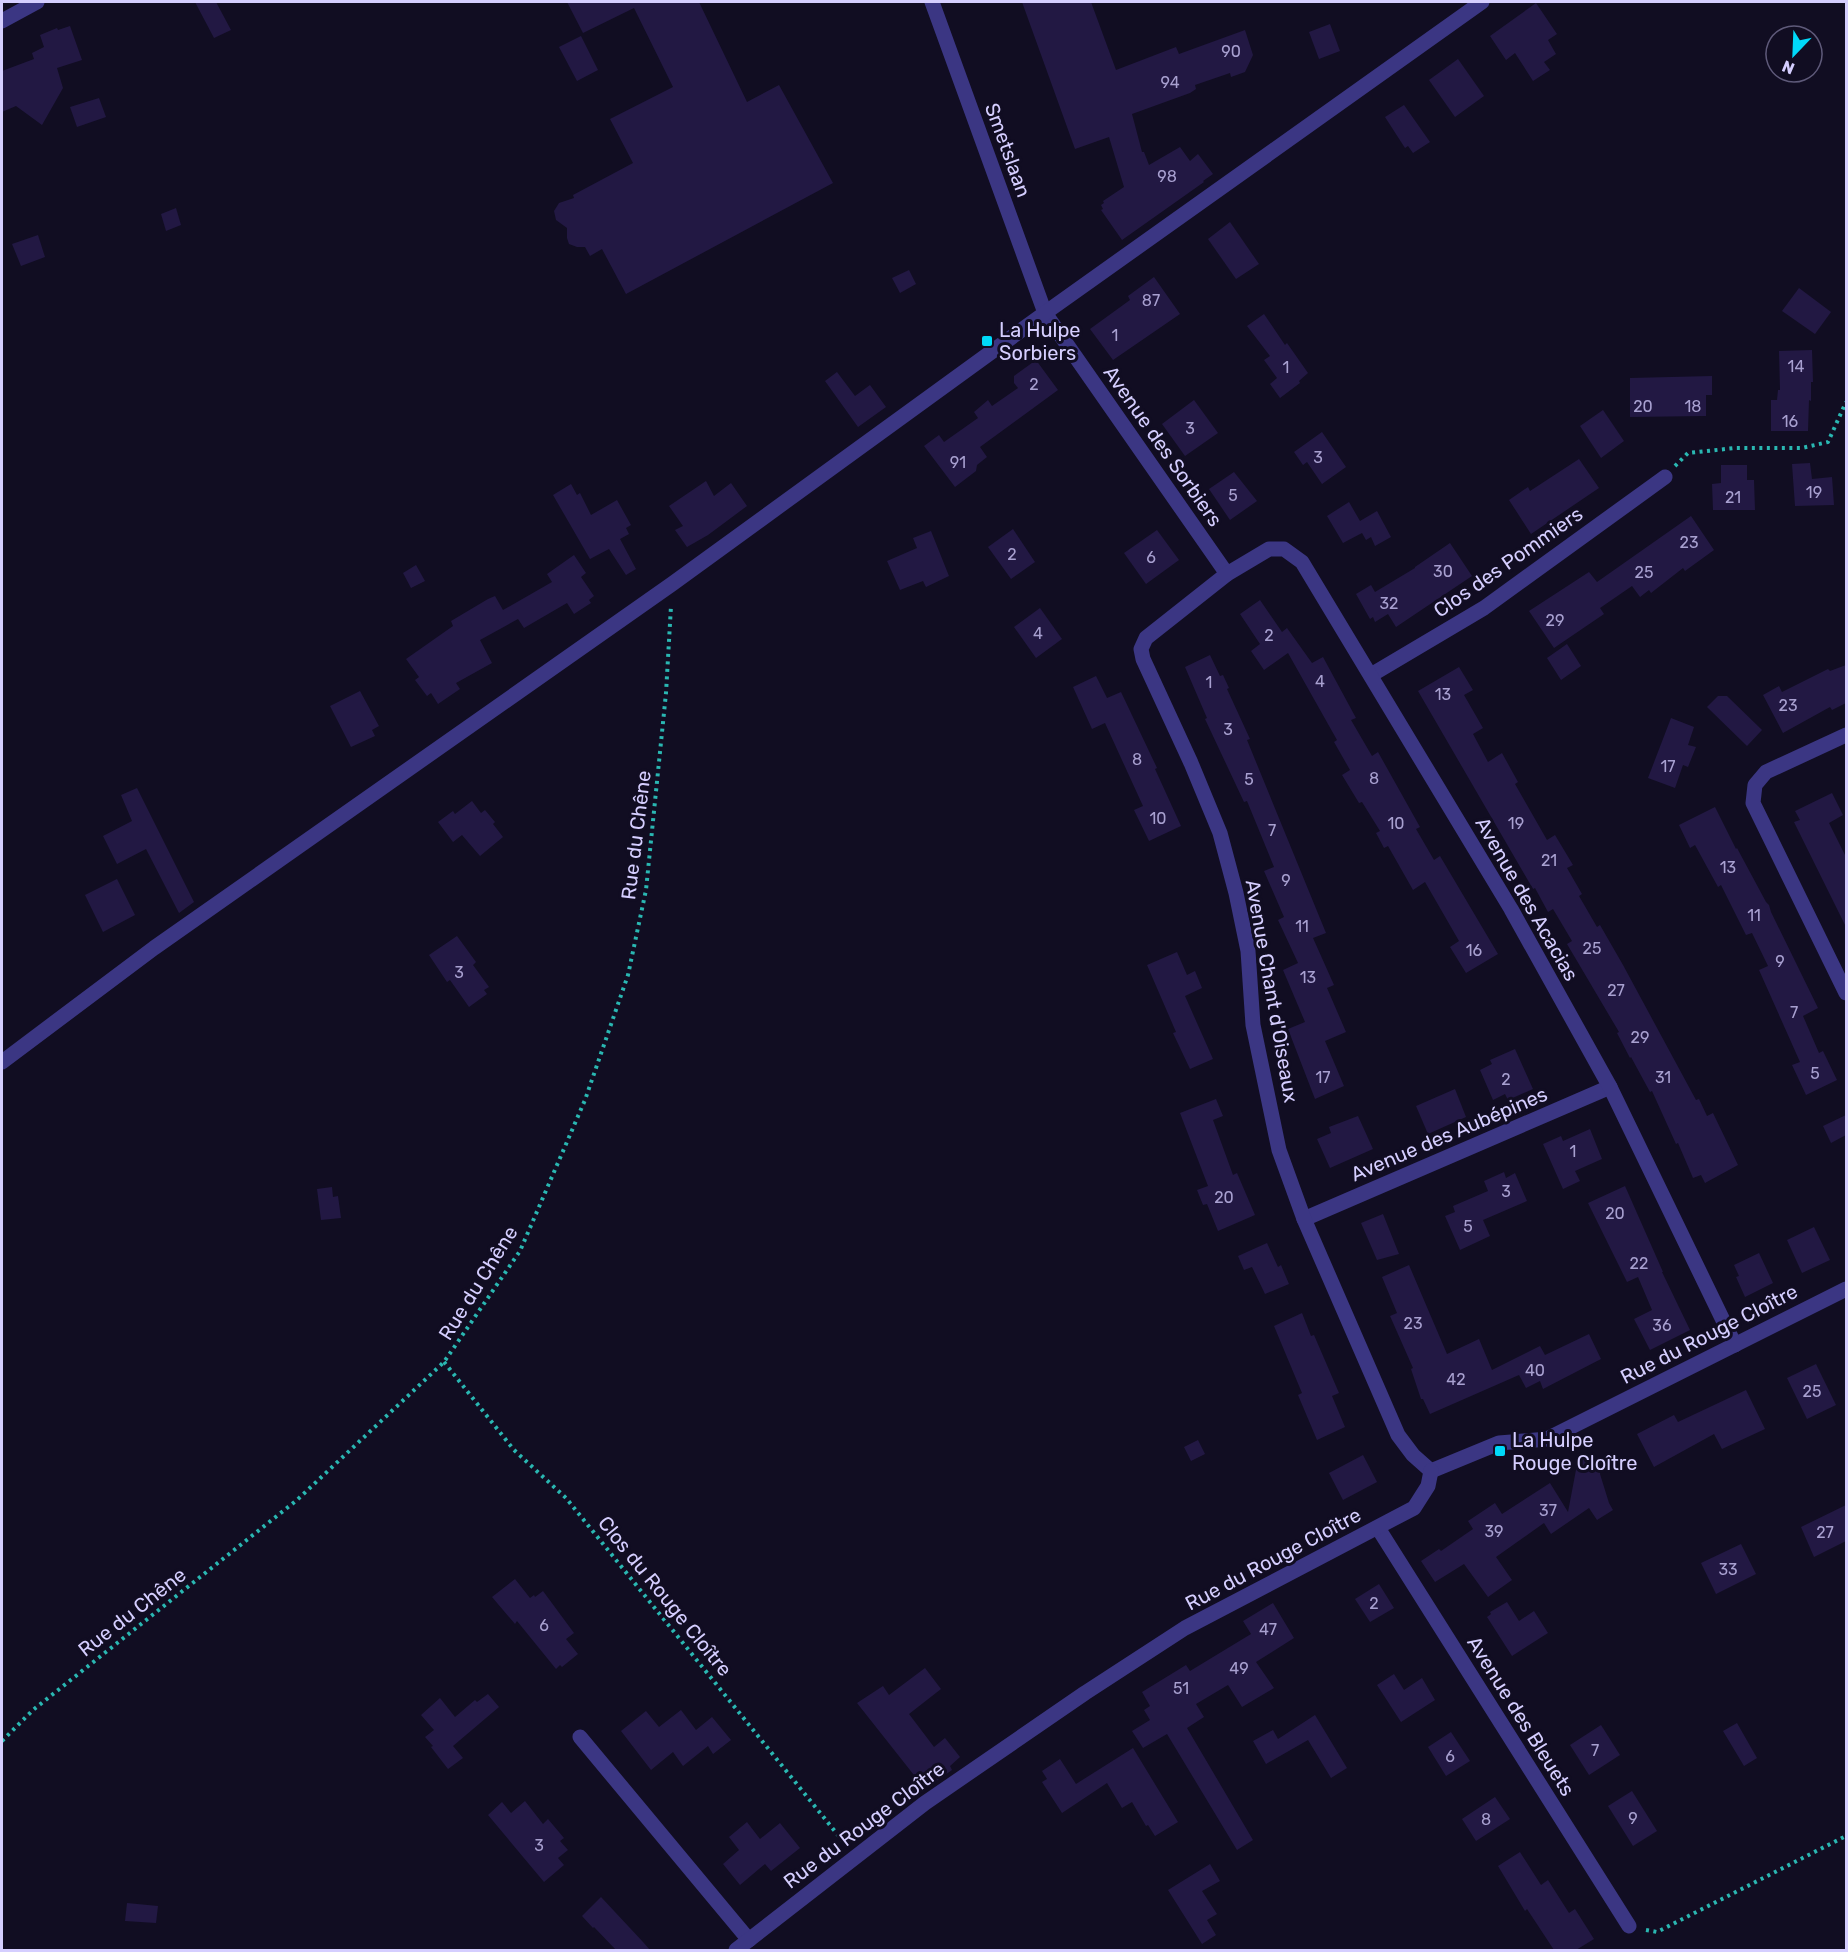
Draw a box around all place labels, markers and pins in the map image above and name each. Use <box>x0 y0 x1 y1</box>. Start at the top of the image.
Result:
place label: La Hulpe Sorbiers <box>999 318 1081 365</box>
marker: La Hulpe Sorbiers <box>980 334 994 348</box>
place label: La Hulpe Rouge Cloître <box>1512 1428 1637 1475</box>
marker: La Hulpe Rouge Cloître <box>1493 1444 1507 1458</box>

